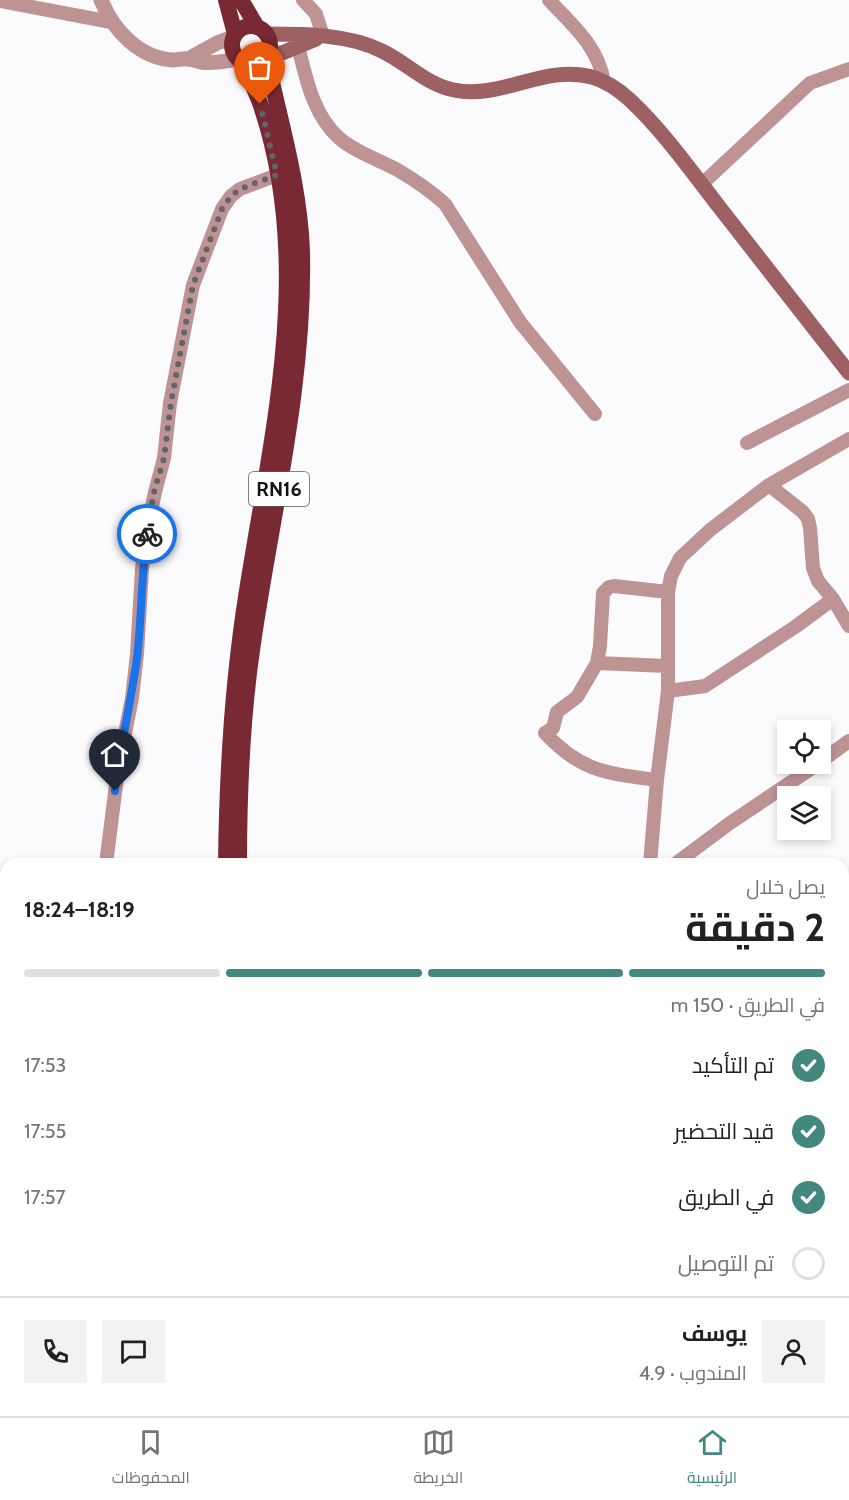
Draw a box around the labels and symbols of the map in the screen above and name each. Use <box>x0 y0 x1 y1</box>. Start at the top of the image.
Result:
pin <box>234 42 285 104</box>
road number: RN16 <box>249 472 309 506</box>
courier <box>117 504 177 564</box>
pin <box>89 729 140 791</box>

